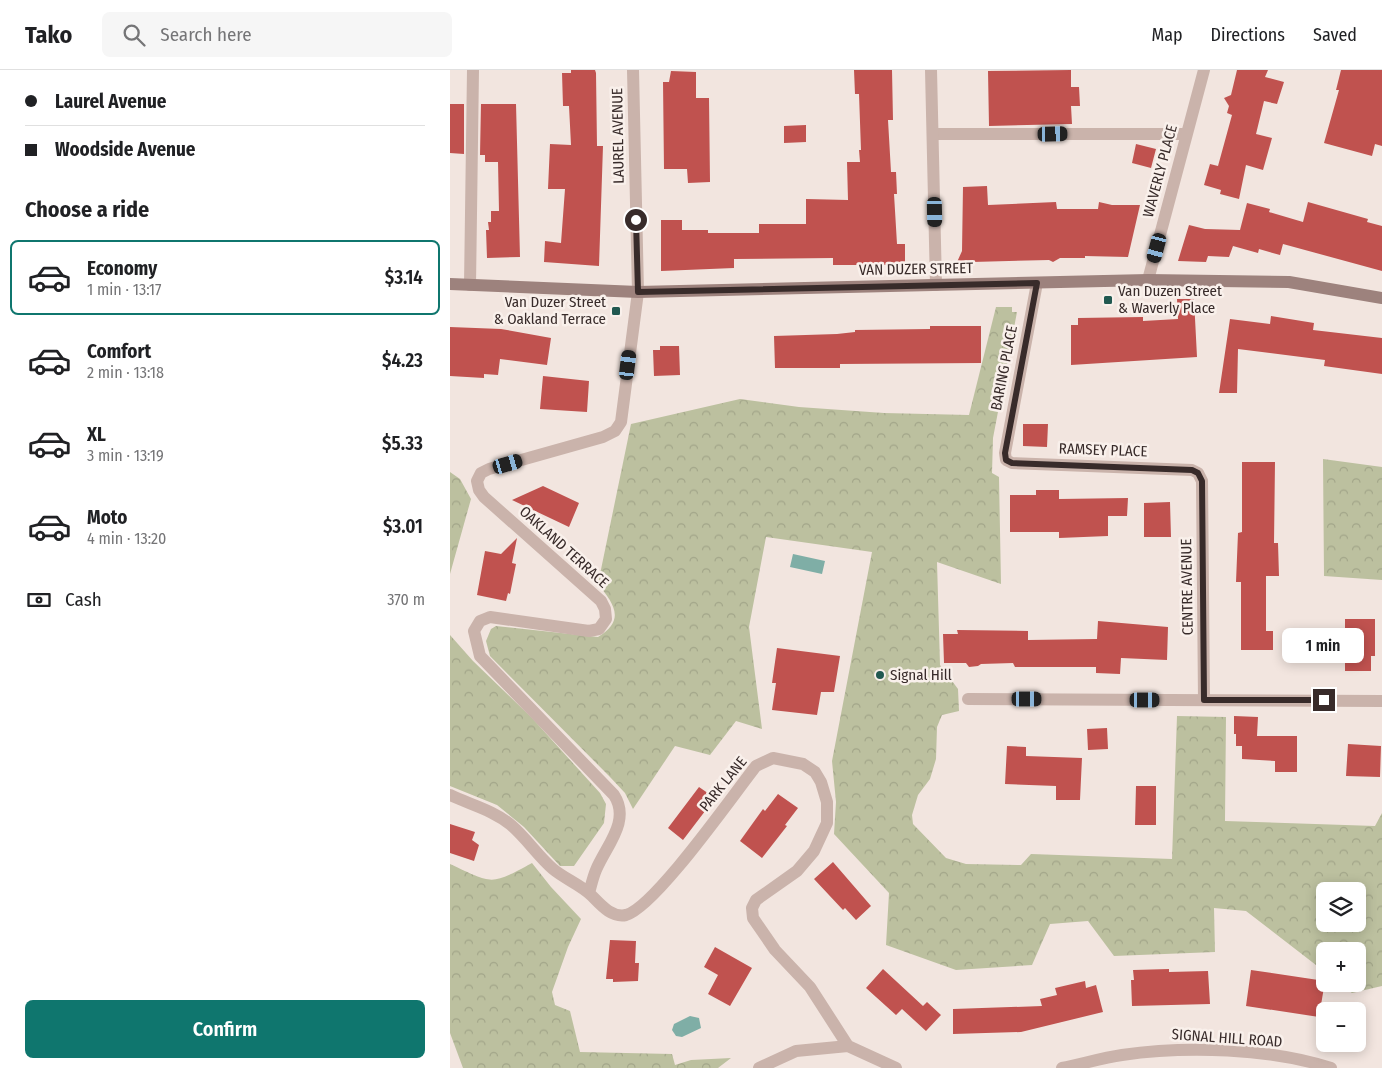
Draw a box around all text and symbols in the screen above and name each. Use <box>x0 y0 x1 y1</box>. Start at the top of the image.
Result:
search box <box>102 12 452 57</box>
text: Tako <box>25 21 72 49</box>
icon: search <box>120 21 148 49</box>
text: Search here <box>160 23 252 46</box>
text: Map <box>1151 24 1183 46</box>
text: Directions <box>1211 24 1285 46</box>
text: Saved <box>1313 24 1357 46</box>
street label: LAUREL AVENUE <box>608 88 628 184</box>
text: Laurel Avenue <box>55 90 166 113</box>
street label: WAVERLY PLACE <box>1139 123 1181 219</box>
car <box>1037 126 1068 142</box>
text: Woodside Avenue <box>55 138 196 161</box>
text: Choose a ride <box>25 196 149 223</box>
car <box>927 197 942 227</box>
route start <box>625 209 647 231</box>
car <box>1145 232 1168 264</box>
icon: car <box>27 255 72 300</box>
text: Economy <box>87 257 157 280</box>
street label: VAN DUZER STREET <box>859 259 973 279</box>
text: $3.14 <box>385 266 423 289</box>
text: 1 min · 13:17 <box>87 280 162 299</box>
place label: Van Duzen Street & Waverly Place <box>1118 282 1222 317</box>
place label: Van Duzer Street & Oakland Terrace <box>494 293 606 328</box>
marker: Van Duzen Street & Waverly Place <box>1102 294 1114 306</box>
marker: Van Duzer Street & Oakland Terrace <box>610 305 622 317</box>
street label: BARING PLACE <box>987 324 1021 412</box>
icon: car <box>27 338 72 383</box>
text: Comfort <box>87 340 151 363</box>
text: $4.23 <box>382 349 423 372</box>
car <box>618 349 637 381</box>
text: 2 min · 13:18 <box>87 363 164 382</box>
icon: car <box>27 421 72 466</box>
text: XL <box>87 423 106 446</box>
text: $5.33 <box>382 432 423 455</box>
street label: RAMSEY PLACE <box>1058 439 1148 461</box>
text: 3 min · 13:19 <box>87 446 164 465</box>
car <box>491 453 524 475</box>
street label: OAKLAND TERRACE <box>516 502 612 592</box>
icon: car <box>27 504 72 549</box>
text: Moto <box>87 506 127 529</box>
text: $3.01 <box>383 515 423 538</box>
text: 4 min · 13:20 <box>87 529 166 548</box>
street label: CENTRE AVENUE <box>1177 538 1197 636</box>
icon: cash <box>25 586 53 614</box>
text: Cash <box>65 588 102 611</box>
text: 370 m <box>387 590 425 609</box>
callout: 1 min <box>1283 628 1365 662</box>
text: 1 min <box>1306 636 1340 655</box>
place label: Signal Hill <box>890 666 952 684</box>
marker: Signal Hill <box>874 669 886 681</box>
route end <box>1313 689 1335 711</box>
car <box>1012 692 1042 707</box>
car <box>1130 693 1160 708</box>
street label: PARK LANE <box>696 753 750 815</box>
map controls <box>1316 882 1366 1052</box>
button: layers <box>1316 882 1366 932</box>
button: + <box>1316 942 1366 992</box>
button: Confirm <box>25 1000 425 1058</box>
button: − <box>1316 1002 1366 1052</box>
street label: SIGNAL HILL ROAD <box>1171 1025 1283 1051</box>

